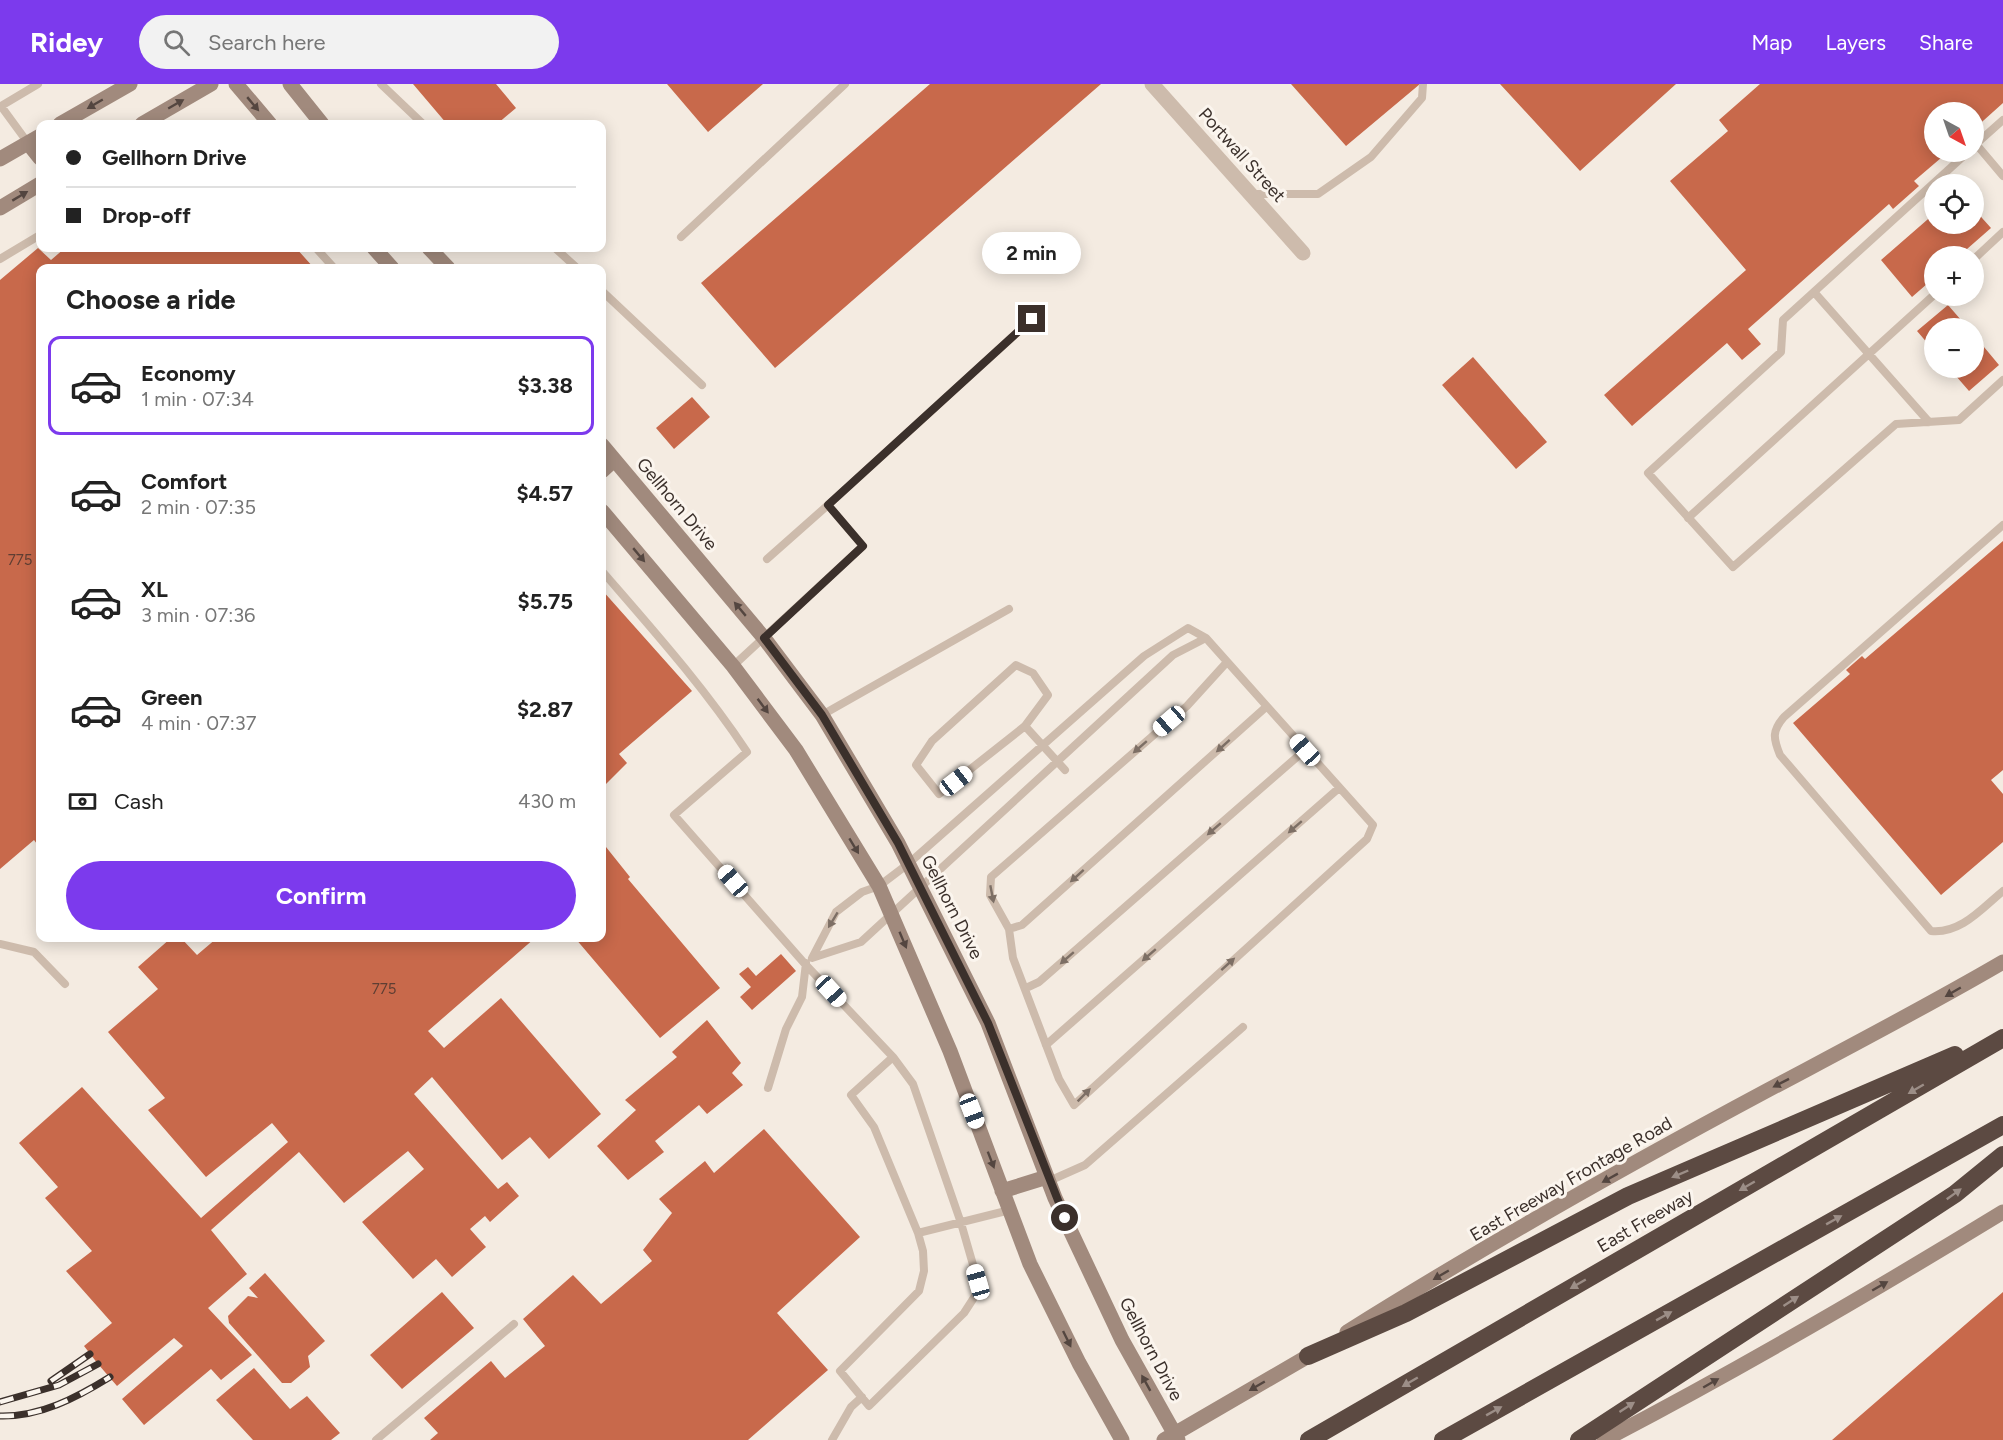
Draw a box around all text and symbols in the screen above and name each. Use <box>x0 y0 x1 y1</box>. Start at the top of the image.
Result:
search box <box>139 15 559 69</box>
text: Ridey <box>30 25 103 59</box>
icon: search <box>160 26 193 59</box>
text: Search here <box>208 29 326 56</box>
text: Map <box>1752 30 1792 55</box>
text: Layers <box>1825 30 1886 55</box>
text: Share <box>1919 30 1973 55</box>
one-way arrow <box>246 96 259 111</box>
one-way arrow <box>87 99 103 110</box>
one-way arrow <box>168 99 184 110</box>
north arrow <box>1924 102 1984 162</box>
map controls <box>1924 102 1984 378</box>
street label: Portwall Street <box>1194 103 1290 207</box>
text: Gellhorn Drive <box>102 144 246 171</box>
button: locate <box>1924 174 1984 234</box>
one-way arrow <box>12 191 29 201</box>
text: Drop-off <box>102 202 191 229</box>
callout: 2 min <box>982 232 1082 274</box>
text: 2 min <box>1006 241 1057 265</box>
button: + <box>1924 246 1984 306</box>
text: Choose a ride <box>66 283 235 316</box>
route end <box>1018 305 1045 332</box>
button: − <box>1924 318 1984 378</box>
icon: car <box>69 359 123 413</box>
text: Economy <box>141 360 236 387</box>
text: $3.38 <box>517 372 573 399</box>
text: 1 min · 07:34 <box>141 387 254 411</box>
street label: Gellhorn Drive <box>632 453 722 555</box>
icon: car <box>69 467 123 521</box>
text: Comfort <box>141 468 227 495</box>
text: $4.57 <box>516 480 573 507</box>
text: 2 min · 07:35 <box>141 495 256 519</box>
one-way arrow <box>632 547 645 562</box>
house number: 775 <box>8 551 32 569</box>
icon: car <box>69 575 123 629</box>
text: XL <box>141 576 168 603</box>
text: $5.75 <box>518 588 573 615</box>
one-way arrow <box>734 602 747 617</box>
text: 3 min · 07:36 <box>141 603 255 627</box>
icon: car <box>69 683 123 737</box>
text: Green <box>141 684 203 711</box>
text: $2.87 <box>517 696 573 723</box>
one-way arrow <box>757 698 769 714</box>
car <box>1150 702 1188 740</box>
text: 4 min · 07:37 <box>141 711 256 735</box>
car <box>1286 731 1324 769</box>
one-way arrow <box>1216 739 1231 752</box>
one-way arrow <box>1133 740 1148 753</box>
car <box>936 763 976 799</box>
icon: cash <box>66 785 99 818</box>
text: Cash <box>114 788 164 815</box>
text: 430 m <box>518 789 576 813</box>
one-way arrow <box>1288 820 1303 833</box>
one-way arrow <box>1206 823 1221 836</box>
one-way arrow <box>848 837 859 854</box>
street label: Gellhorn Drive <box>916 851 988 963</box>
button: Confirm <box>66 861 576 930</box>
car <box>714 862 752 900</box>
one-way arrow <box>1070 869 1085 882</box>
one-way arrow <box>988 885 997 904</box>
one-way arrow <box>827 911 838 928</box>
one-way arrow <box>898 931 908 949</box>
one-way arrow <box>1142 948 1157 961</box>
one-way arrow <box>1060 951 1075 964</box>
one-way arrow <box>1220 958 1235 971</box>
car <box>812 972 850 1010</box>
house number: 775 <box>372 980 396 998</box>
one-way arrow <box>1944 986 1961 996</box>
one-way arrow <box>1772 1078 1789 1088</box>
one-way arrow <box>1907 1084 1924 1094</box>
one-way arrow <box>1076 1089 1090 1103</box>
car <box>957 1091 987 1131</box>
street label: East Freeway Frontage Road <box>1466 1112 1676 1246</box>
one-way arrow <box>986 1151 996 1169</box>
one-way arrow <box>1670 1169 1688 1179</box>
one-way arrow <box>1601 1173 1618 1183</box>
one-way arrow <box>1739 1181 1755 1192</box>
street label: East Freeway <box>1593 1185 1697 1257</box>
one-way arrow <box>1946 1189 1961 1201</box>
route start <box>1051 1204 1078 1231</box>
one-way arrow <box>1826 1215 1843 1225</box>
car <box>964 1262 992 1302</box>
one-way arrow <box>1433 1270 1449 1281</box>
one-way arrow <box>1570 1279 1587 1289</box>
one-way arrow <box>1872 1281 1888 1292</box>
street label: Gellhorn Drive <box>1115 1293 1188 1405</box>
one-way arrow <box>1782 1295 1798 1307</box>
one-way arrow <box>1656 1311 1673 1321</box>
one-way arrow <box>1062 1331 1072 1348</box>
one-way arrow <box>1141 1374 1151 1391</box>
one-way arrow <box>1401 1377 1418 1387</box>
one-way arrow <box>1703 1378 1719 1389</box>
one-way arrow <box>1248 1381 1265 1391</box>
one-way arrow <box>1619 1402 1635 1413</box>
one-way arrow <box>1486 1406 1503 1416</box>

